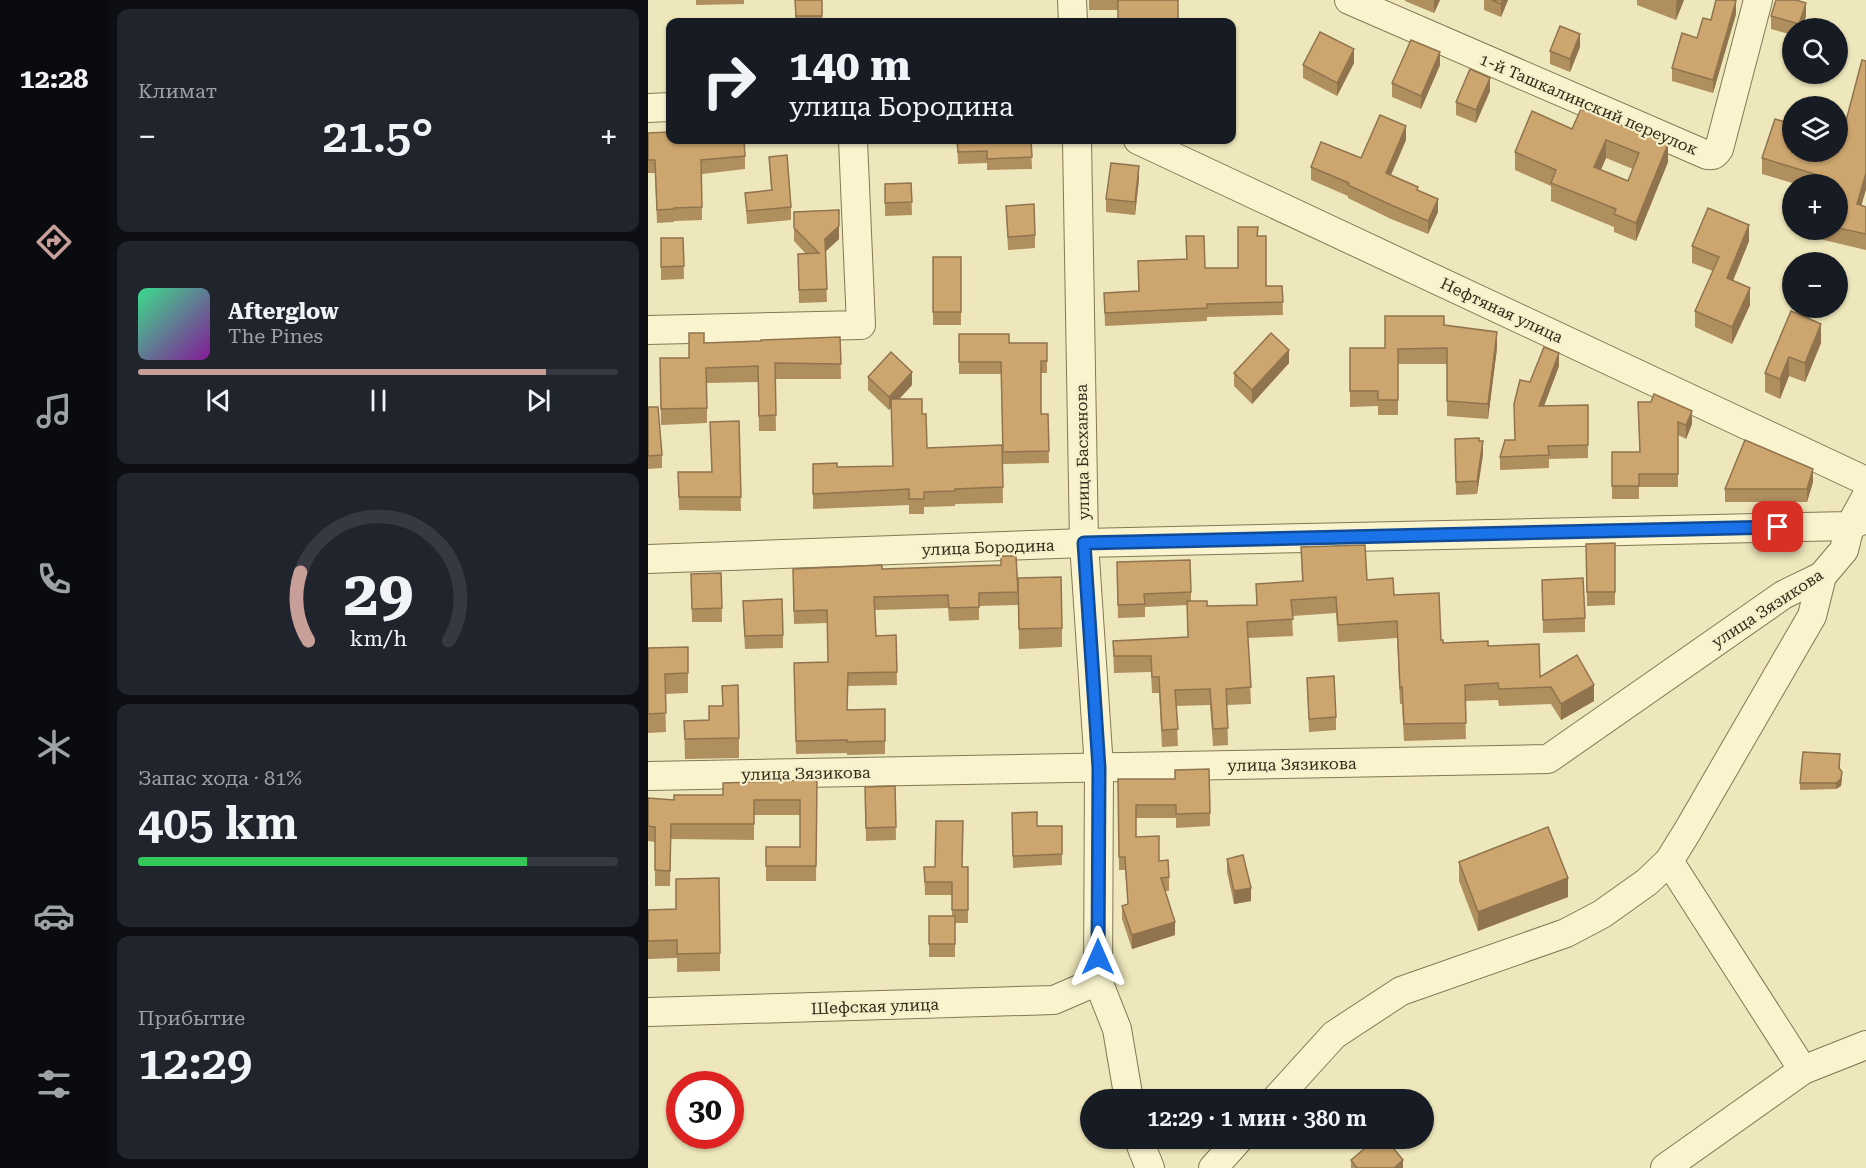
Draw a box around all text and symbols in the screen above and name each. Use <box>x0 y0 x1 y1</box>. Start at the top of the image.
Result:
map controls <box>1782 18 1848 318</box>
button: search <box>1782 18 1848 84</box>
text: 140 m <box>789 41 911 90</box>
icon: right <box>690 42 768 120</box>
street label: 1-й Ташкалинский переулок <box>1477 50 1701 159</box>
text: 12:28 <box>20 63 88 95</box>
text: Климат <box>138 79 217 103</box>
text: улица Бородина <box>789 91 1014 123</box>
button: layers <box>1782 96 1848 162</box>
text: 21.5° <box>322 110 434 163</box>
text: − <box>138 117 156 156</box>
text: + <box>600 117 618 156</box>
button: + <box>1782 174 1848 240</box>
icon: directions <box>33 221 75 263</box>
button: − <box>1782 252 1848 318</box>
street label: Нефтяная улица <box>1438 274 1566 347</box>
text: Afterglow <box>228 299 339 324</box>
text: The Pines <box>228 324 323 348</box>
street label: улица Басханова <box>1072 383 1093 520</box>
icon: previous <box>202 384 235 417</box>
icon: pause <box>362 384 395 417</box>
icon: next <box>522 384 555 417</box>
icon: music <box>33 390 75 432</box>
pin <box>1752 501 1803 552</box>
icon: arrive <box>1761 510 1794 543</box>
street label: улица Бородина <box>921 536 1055 559</box>
text: 29 <box>343 557 413 630</box>
icon: phone <box>33 558 75 600</box>
street label: улица Зязикова <box>1708 565 1827 652</box>
text: km/h <box>349 626 407 651</box>
icon: climate <box>33 726 75 768</box>
street label: улица Зязикова <box>1227 754 1357 775</box>
street label: улица Зязикова <box>741 763 871 784</box>
text: Запас хода · 81% <box>138 766 302 790</box>
text: 405 km <box>138 797 298 850</box>
icon: car <box>33 895 75 937</box>
position arrow <box>1066 925 1130 989</box>
street label: Шефская улица <box>811 995 940 1018</box>
text: Прибытие <box>138 1006 245 1030</box>
text: 12:29 <box>138 1037 252 1090</box>
icon: filters <box>33 1063 75 1105</box>
speed limit sign: 30 <box>666 1071 744 1149</box>
text: 12:29 · 1 мин · 380 m <box>1147 1106 1367 1131</box>

